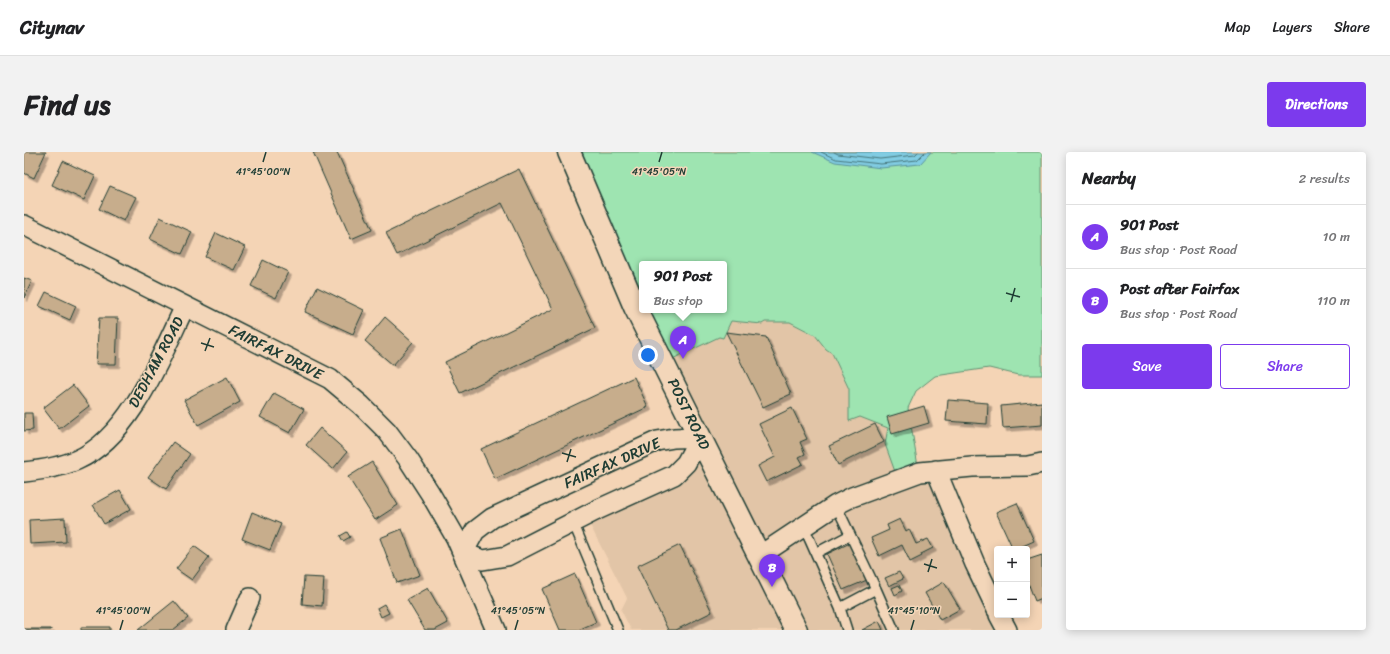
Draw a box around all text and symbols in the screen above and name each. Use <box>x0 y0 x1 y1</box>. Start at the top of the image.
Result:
text: Citynav <box>20 11 84 44</box>
text: Map <box>1225 15 1250 40</box>
text: Layers <box>1272 15 1312 40</box>
text: Share <box>1334 15 1370 40</box>
text: Find us <box>24 80 111 129</box>
button: Directions <box>1267 82 1366 127</box>
text: 41°45'00"N <box>236 163 290 181</box>
text: 41°45'05"N <box>632 163 686 181</box>
text: Nearby <box>1082 163 1136 193</box>
text: 2 results <box>1299 167 1350 190</box>
text: 901 Post <box>1120 212 1179 238</box>
text: A <box>1091 225 1099 248</box>
text: 10 m <box>1323 225 1350 248</box>
text: Bus stop · Post Road <box>1120 238 1237 261</box>
popup <box>639 261 727 313</box>
text: 901 Post <box>653 263 713 289</box>
text: Post after Fairfax <box>1120 276 1239 302</box>
text: Bus stop <box>653 289 703 312</box>
text: B <box>1091 289 1099 312</box>
text: 110 m <box>1317 289 1350 312</box>
text: Bus stop · Post Road <box>1120 302 1237 325</box>
street label: DEDHAM ROAD <box>121 312 191 412</box>
street label: FAIRFAX DRIVE <box>224 317 329 388</box>
pin: A <box>670 326 696 359</box>
button: Save <box>1082 344 1212 389</box>
button: Share <box>1220 344 1350 389</box>
your location <box>638 345 658 365</box>
street label: POST ROAD <box>660 374 718 454</box>
street label: FAIRFAX DRIVE <box>560 429 666 496</box>
map controls <box>994 546 1030 618</box>
button: + <box>994 546 1030 582</box>
pin: B <box>759 554 785 587</box>
button: − <box>994 582 1030 618</box>
text: 41°45'00"N <box>96 602 150 620</box>
text: 41°45'05"N <box>491 602 545 620</box>
text: 41°45'10"N <box>888 602 940 620</box>

